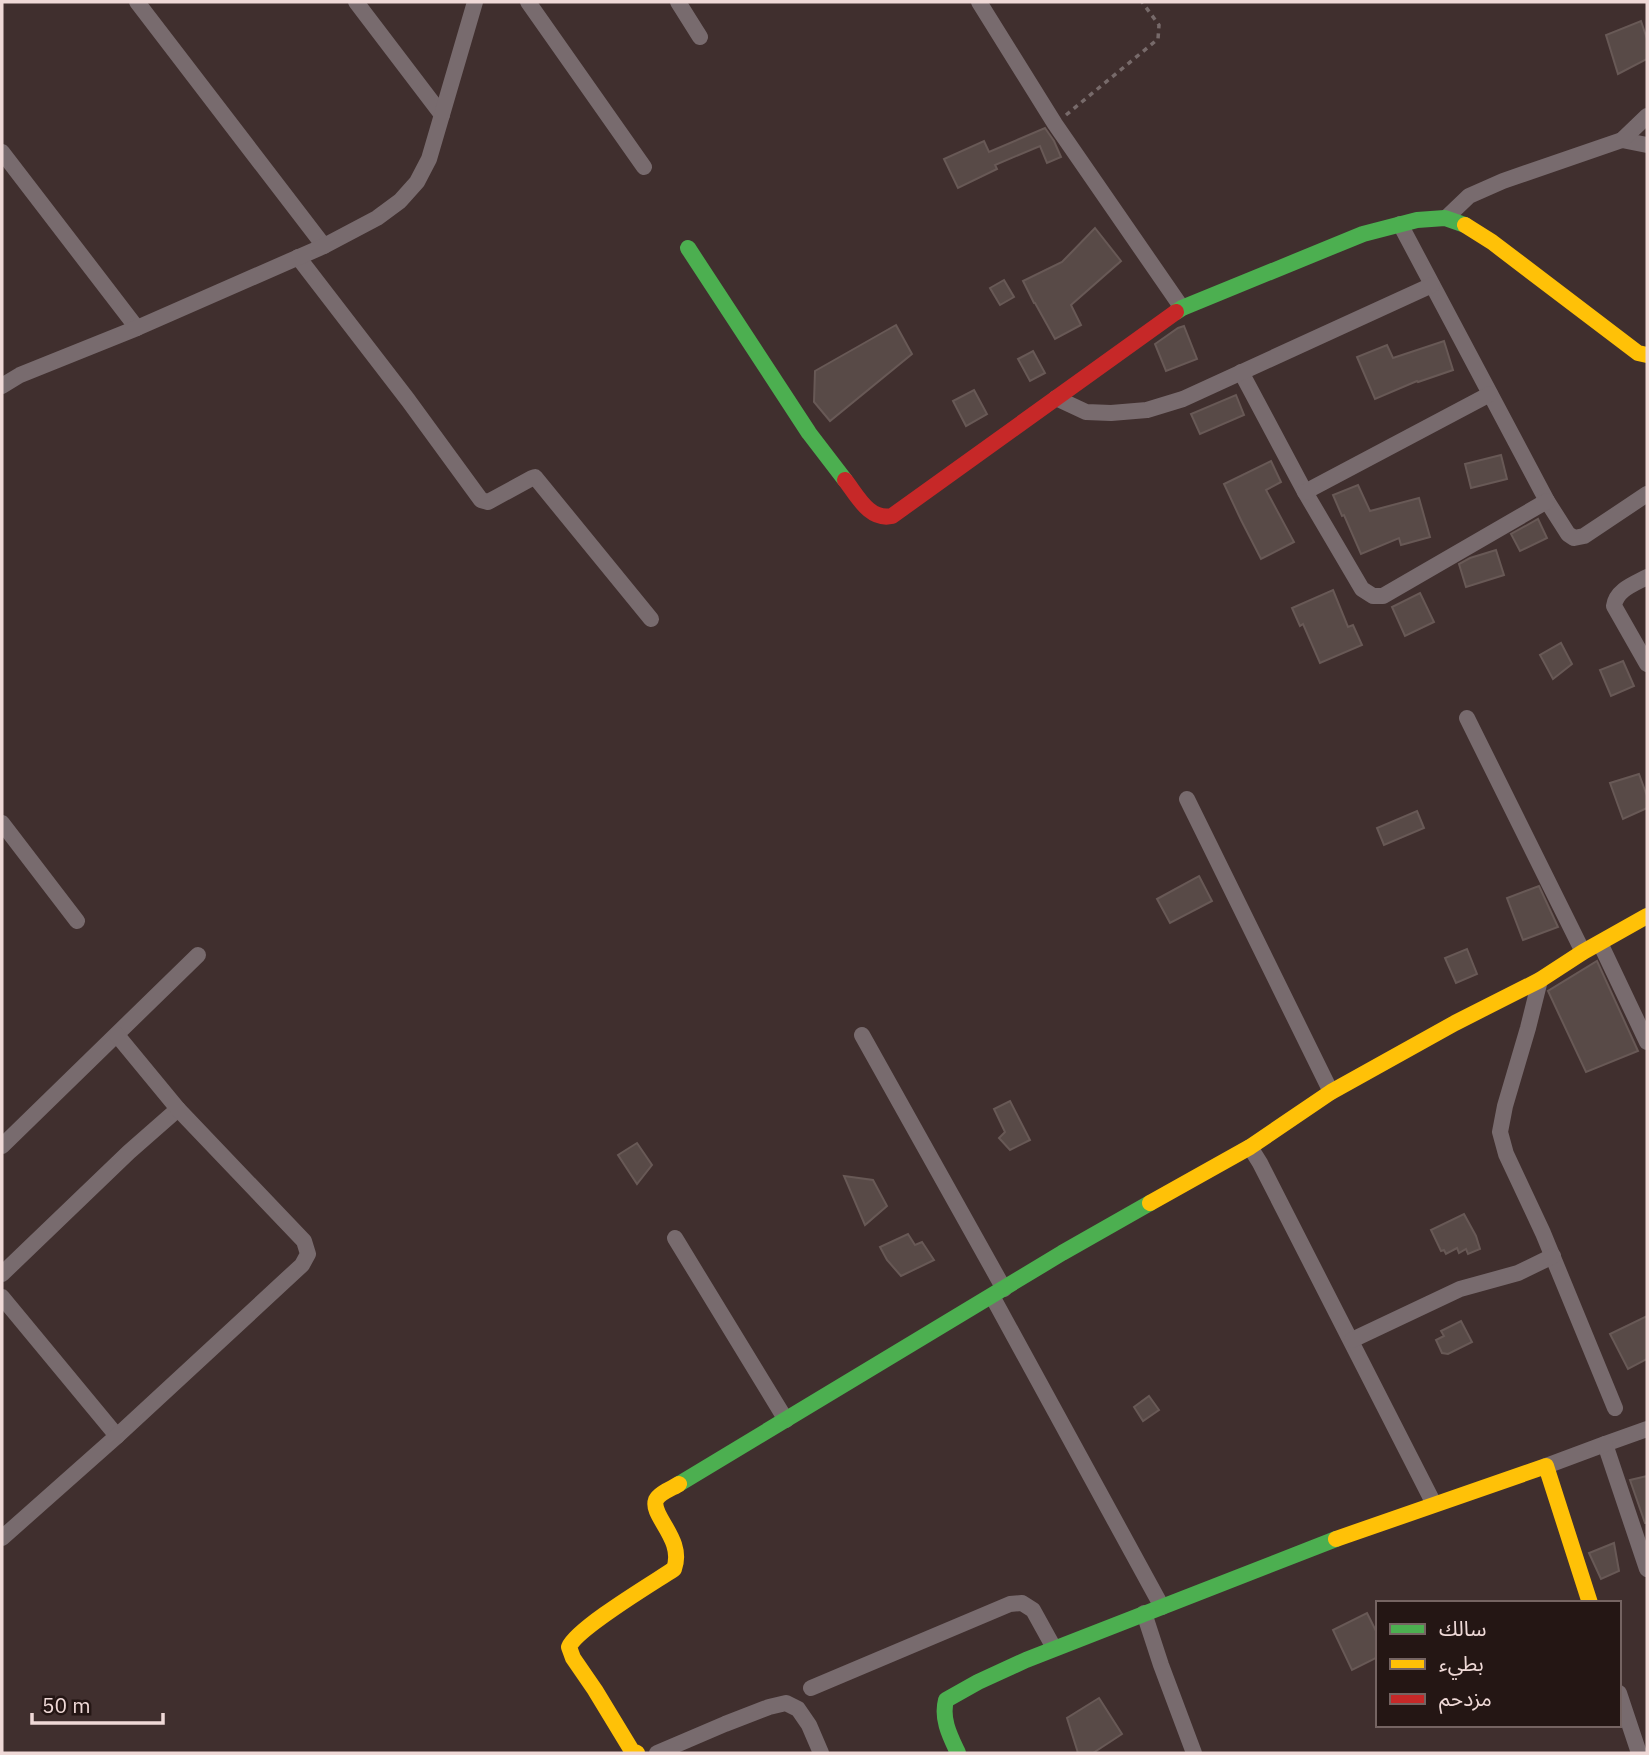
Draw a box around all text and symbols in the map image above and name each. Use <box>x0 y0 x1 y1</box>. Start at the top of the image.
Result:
legend <box>1376 1601 1621 1727</box>
text: سالك <box>1439 1614 1486 1642</box>
text: بطيء <box>1439 1649 1484 1680</box>
scale bar <box>32 1682 163 1726</box>
text: مزدحم <box>1439 1684 1492 1714</box>
text: 50 m <box>42 1691 91 1719</box>

